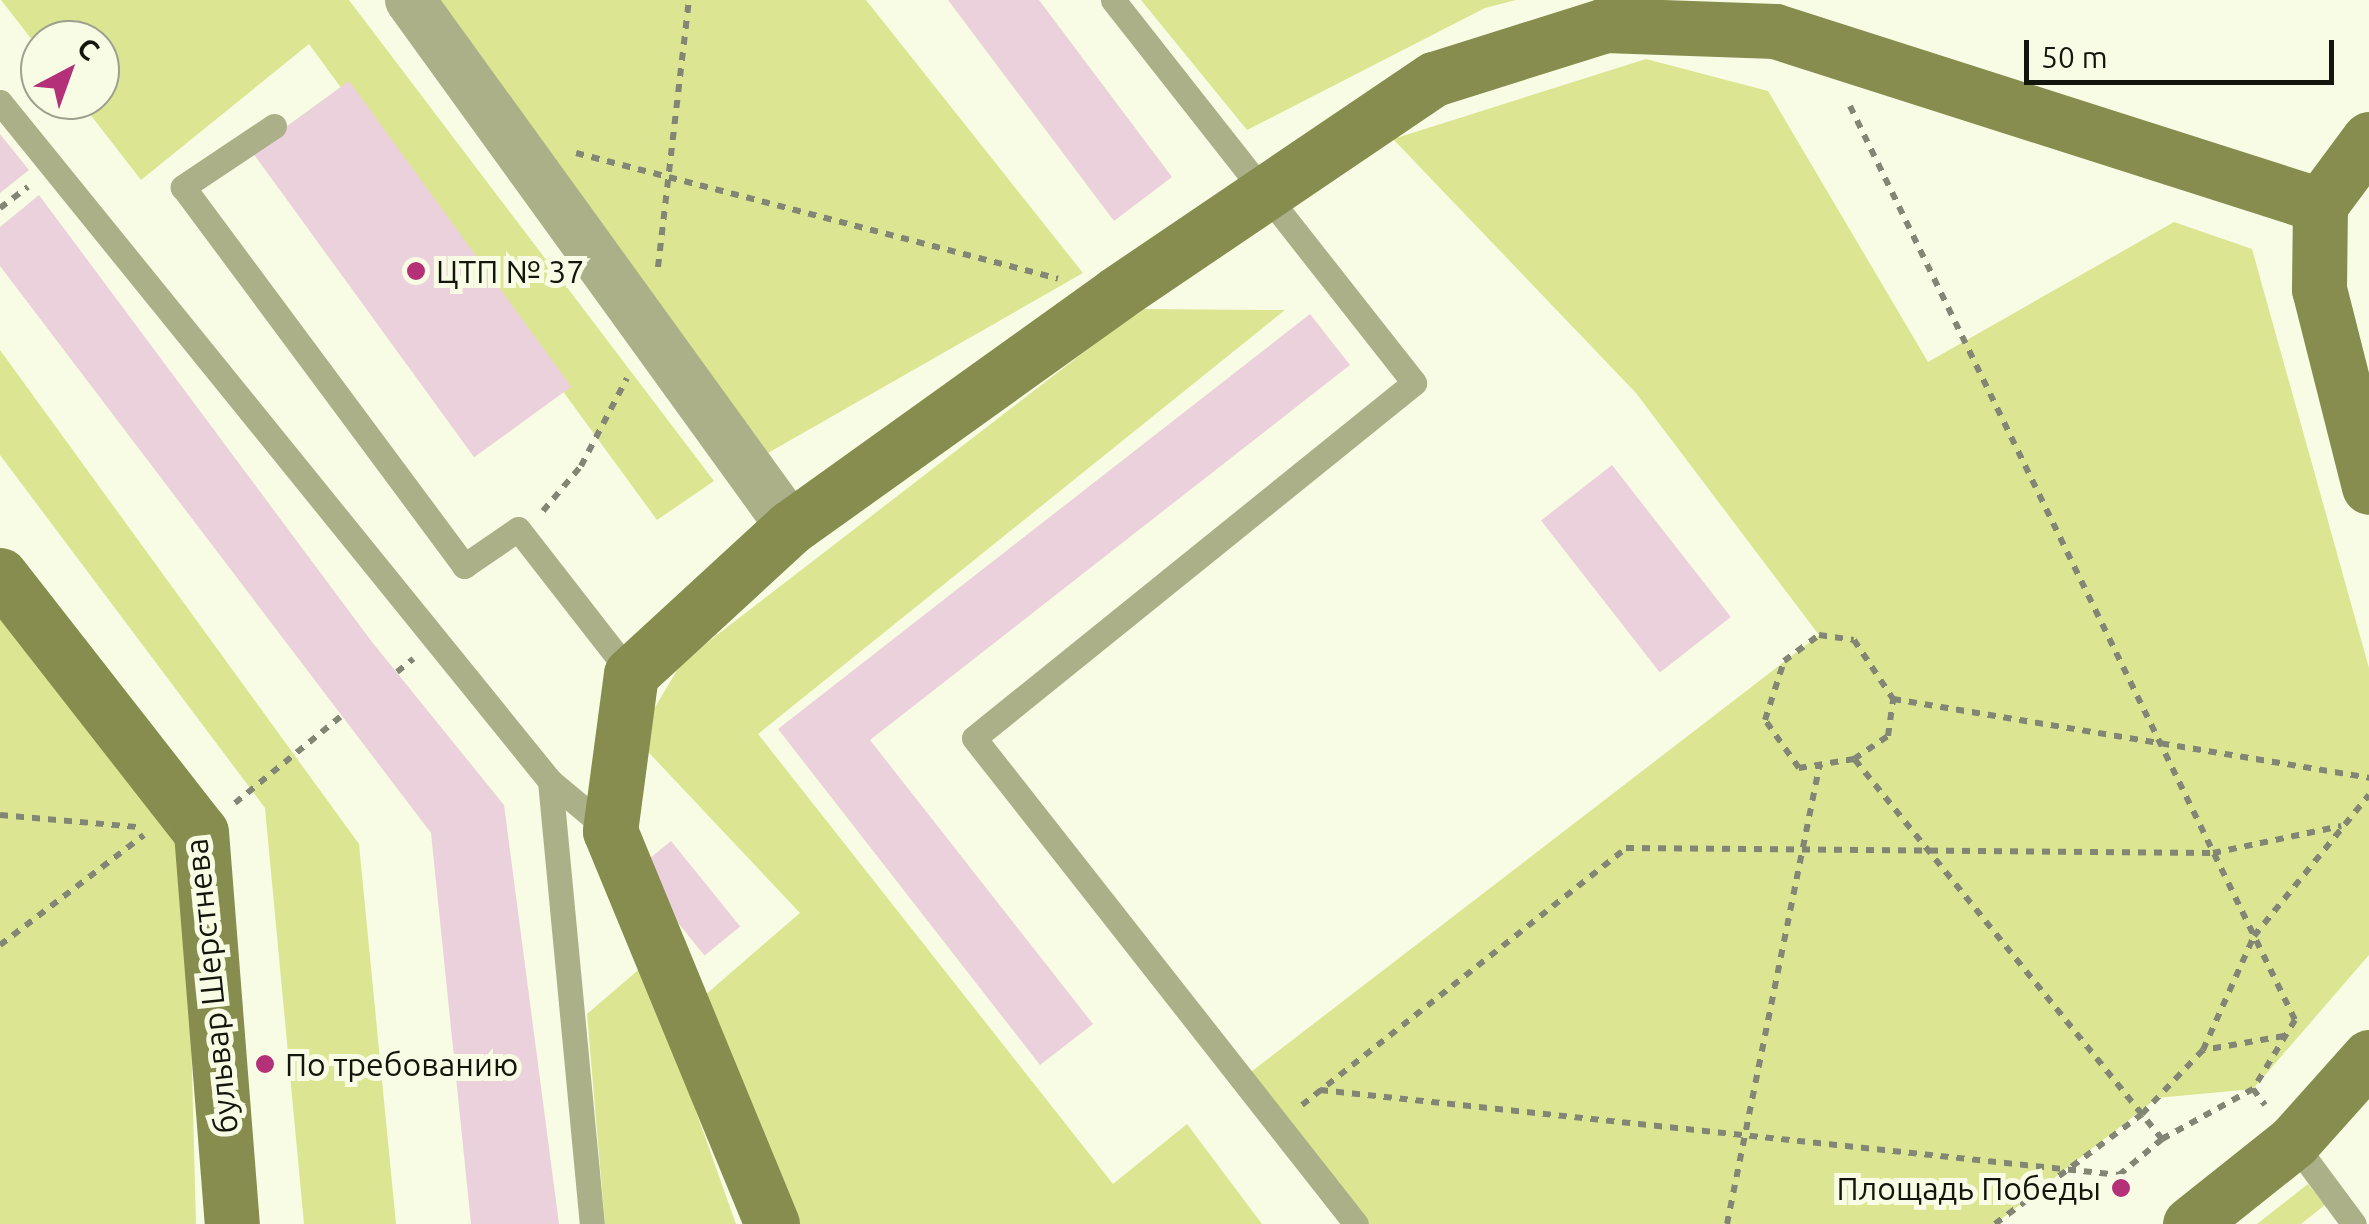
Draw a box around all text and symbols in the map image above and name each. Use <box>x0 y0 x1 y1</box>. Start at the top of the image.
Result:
north arrow <box>20 20 120 120</box>
scale bar <box>2029 20 2339 82</box>
text: С <box>72 31 106 66</box>
text: 50 m <box>2041 40 2108 74</box>
place label: ЦТП № 37 <box>436 252 584 290</box>
marker: ЦТП № 37 <box>405 260 427 282</box>
street label: бульвар Шерстнева <box>176 837 246 1135</box>
place label: По требованию <box>285 1045 518 1083</box>
marker: По требованию <box>254 1053 276 1075</box>
place label: Площадь Победы <box>1836 1169 2101 1207</box>
marker: Площадь Победы <box>2110 1177 2132 1199</box>

